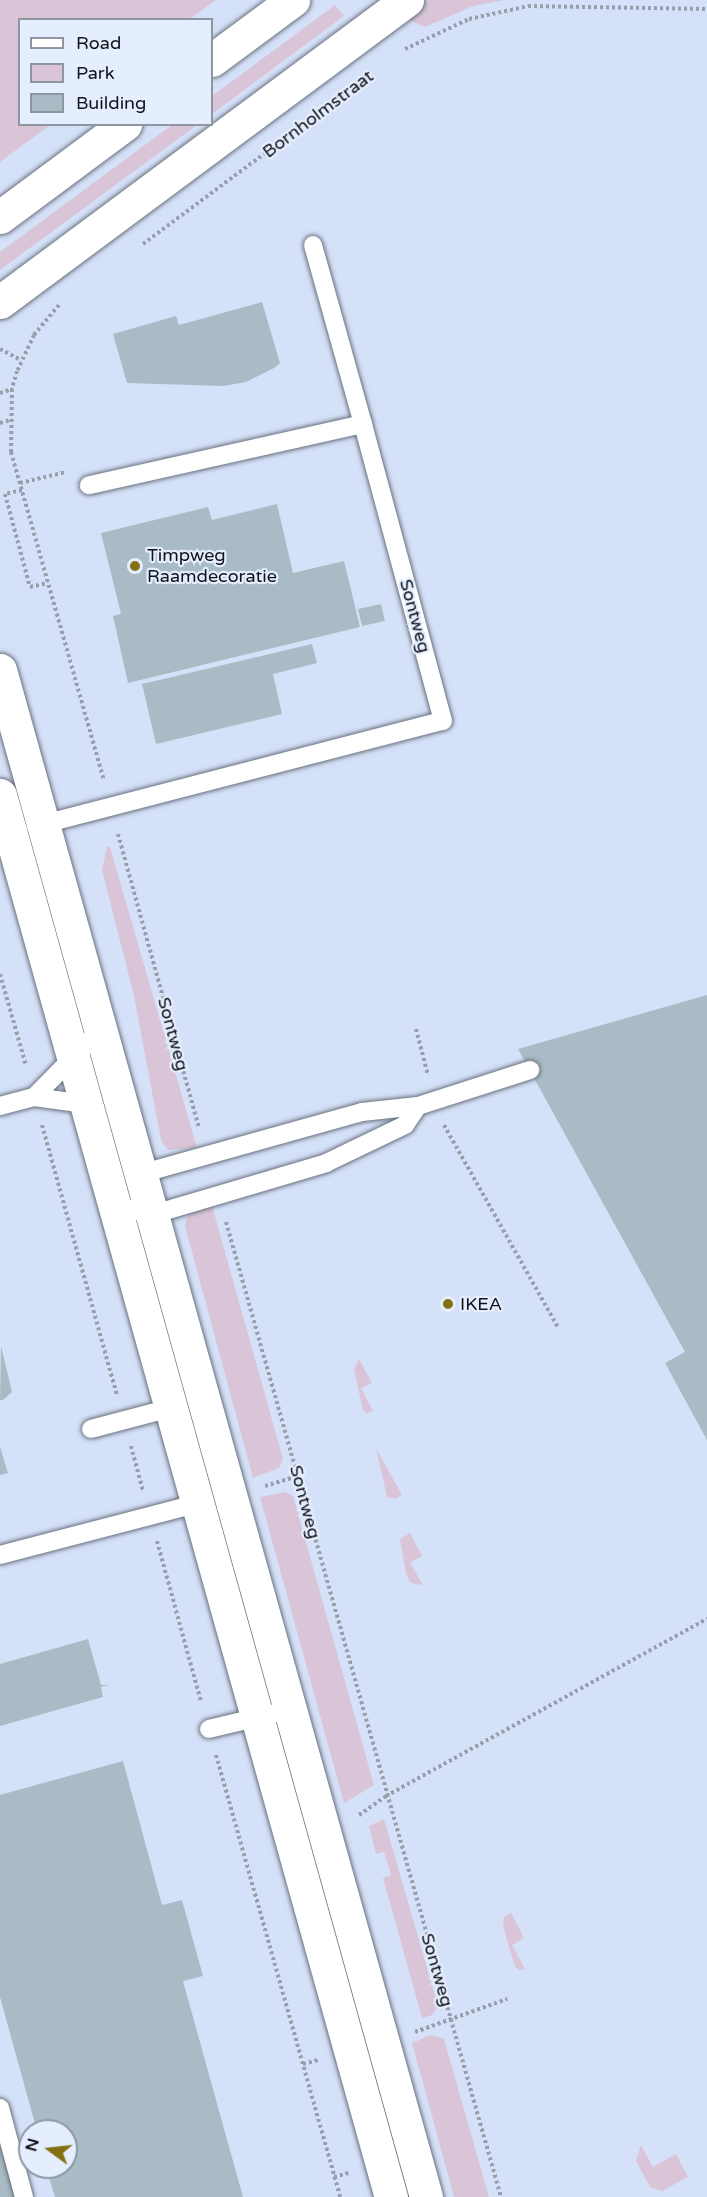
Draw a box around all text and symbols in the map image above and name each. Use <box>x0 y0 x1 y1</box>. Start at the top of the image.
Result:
legend <box>18 18 213 126</box>
text: Road <box>76 32 121 54</box>
text: Park <box>76 62 114 84</box>
street label: Bornholmstraat <box>258 65 378 163</box>
text: Building <box>76 92 146 114</box>
place label: Timpweg Raamdecoratie <box>147 545 277 588</box>
marker: Timpweg Raamdecoratie <box>128 559 142 573</box>
street label: Sontweg <box>395 577 435 655</box>
street label: Sontweg <box>153 995 193 1073</box>
place label: IKEA <box>460 1293 502 1315</box>
marker: IKEA <box>441 1297 455 1311</box>
street label: Sontweg <box>285 1463 325 1541</box>
street label: Sontweg <box>416 1931 458 2009</box>
north arrow <box>18 2119 78 2179</box>
text: N <box>21 2136 44 2154</box>

